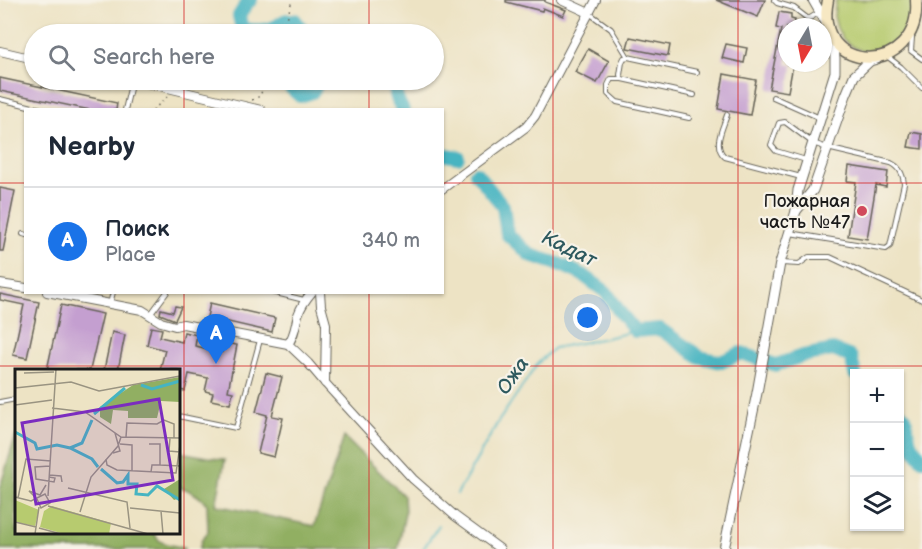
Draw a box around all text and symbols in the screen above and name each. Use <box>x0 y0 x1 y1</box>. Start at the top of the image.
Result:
north arrow <box>778 18 832 72</box>
search box <box>24 24 444 90</box>
icon: search <box>45 41 78 74</box>
text: Search here <box>93 44 215 71</box>
text: Nearby <box>48 132 135 163</box>
place label: Пожарная часть №47 <box>760 191 850 233</box>
marker: Пожарная часть №47 <box>855 204 869 218</box>
text: Поиск <box>105 216 169 243</box>
water label: Кадат <box>538 225 602 273</box>
text: A <box>61 229 74 253</box>
text: 340 m <box>362 229 420 253</box>
text: Place <box>105 243 156 267</box>
your location <box>573 303 602 332</box>
pin: A <box>196 314 236 364</box>
water label: Ожа <box>492 353 534 399</box>
inset map <box>15 369 180 534</box>
map controls <box>850 369 904 531</box>
button: + <box>850 369 904 423</box>
button: − <box>850 423 904 477</box>
button: layers <box>850 477 904 531</box>

